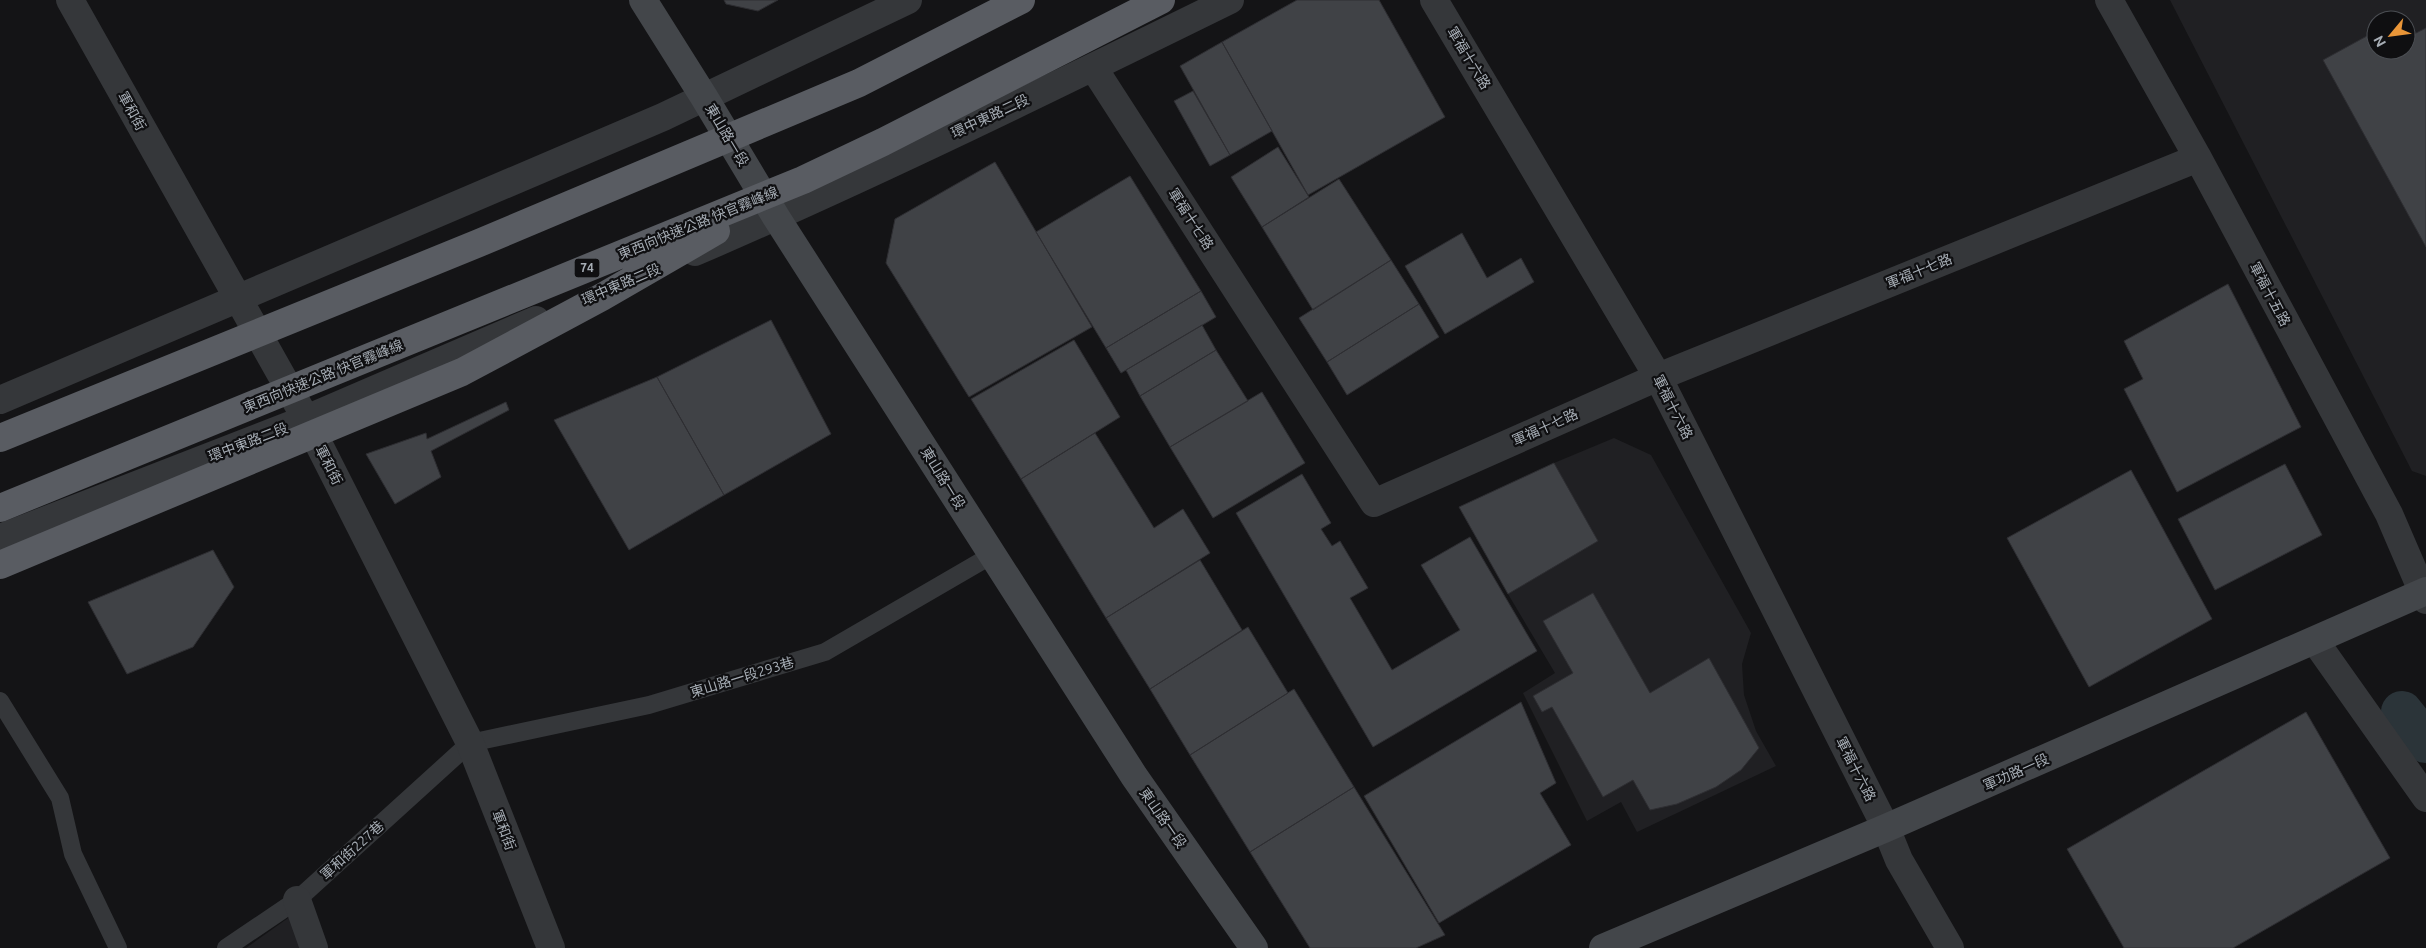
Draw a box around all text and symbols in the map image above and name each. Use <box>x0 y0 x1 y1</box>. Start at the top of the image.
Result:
north arrow <box>2366 10 2416 60</box>
street label: 軍福十六路 <box>1444 24 1494 92</box>
text: N <box>2370 33 2389 50</box>
street label: 軍和街 <box>115 89 149 133</box>
street label: 環中東路二段 <box>949 91 1031 141</box>
street label: 東山路一段 <box>702 101 752 169</box>
street label: 東西向快速公路 快官霧峰線 <box>616 184 780 262</box>
street label: 軍福十七路 <box>1165 185 1217 253</box>
street label: 軍福十七路 <box>1884 250 1954 292</box>
road number: 74 <box>574 258 600 278</box>
street label: 軍福十五路 <box>2247 259 2293 329</box>
street label: 環中東路二段 <box>579 260 663 308</box>
street label: 東西向快速公路 快官霧峰線 <box>241 337 405 415</box>
street label: 軍福十六路 <box>1650 372 1696 442</box>
street label: 軍福十七路 <box>1510 405 1580 449</box>
street label: 環中東路二段 <box>206 419 290 465</box>
street label: 軍和街 <box>312 443 346 487</box>
street label: 東山路一段 <box>918 444 968 512</box>
street label: 東山路一段293巷 <box>688 654 796 700</box>
street label: 軍福十六路 <box>1833 734 1879 804</box>
street label: 軍功路一段 <box>1981 750 2051 794</box>
street label: 東山路一段 <box>1136 785 1190 851</box>
street label: 軍和街 <box>489 808 519 852</box>
street label: 軍和街227巷 <box>317 817 387 883</box>

